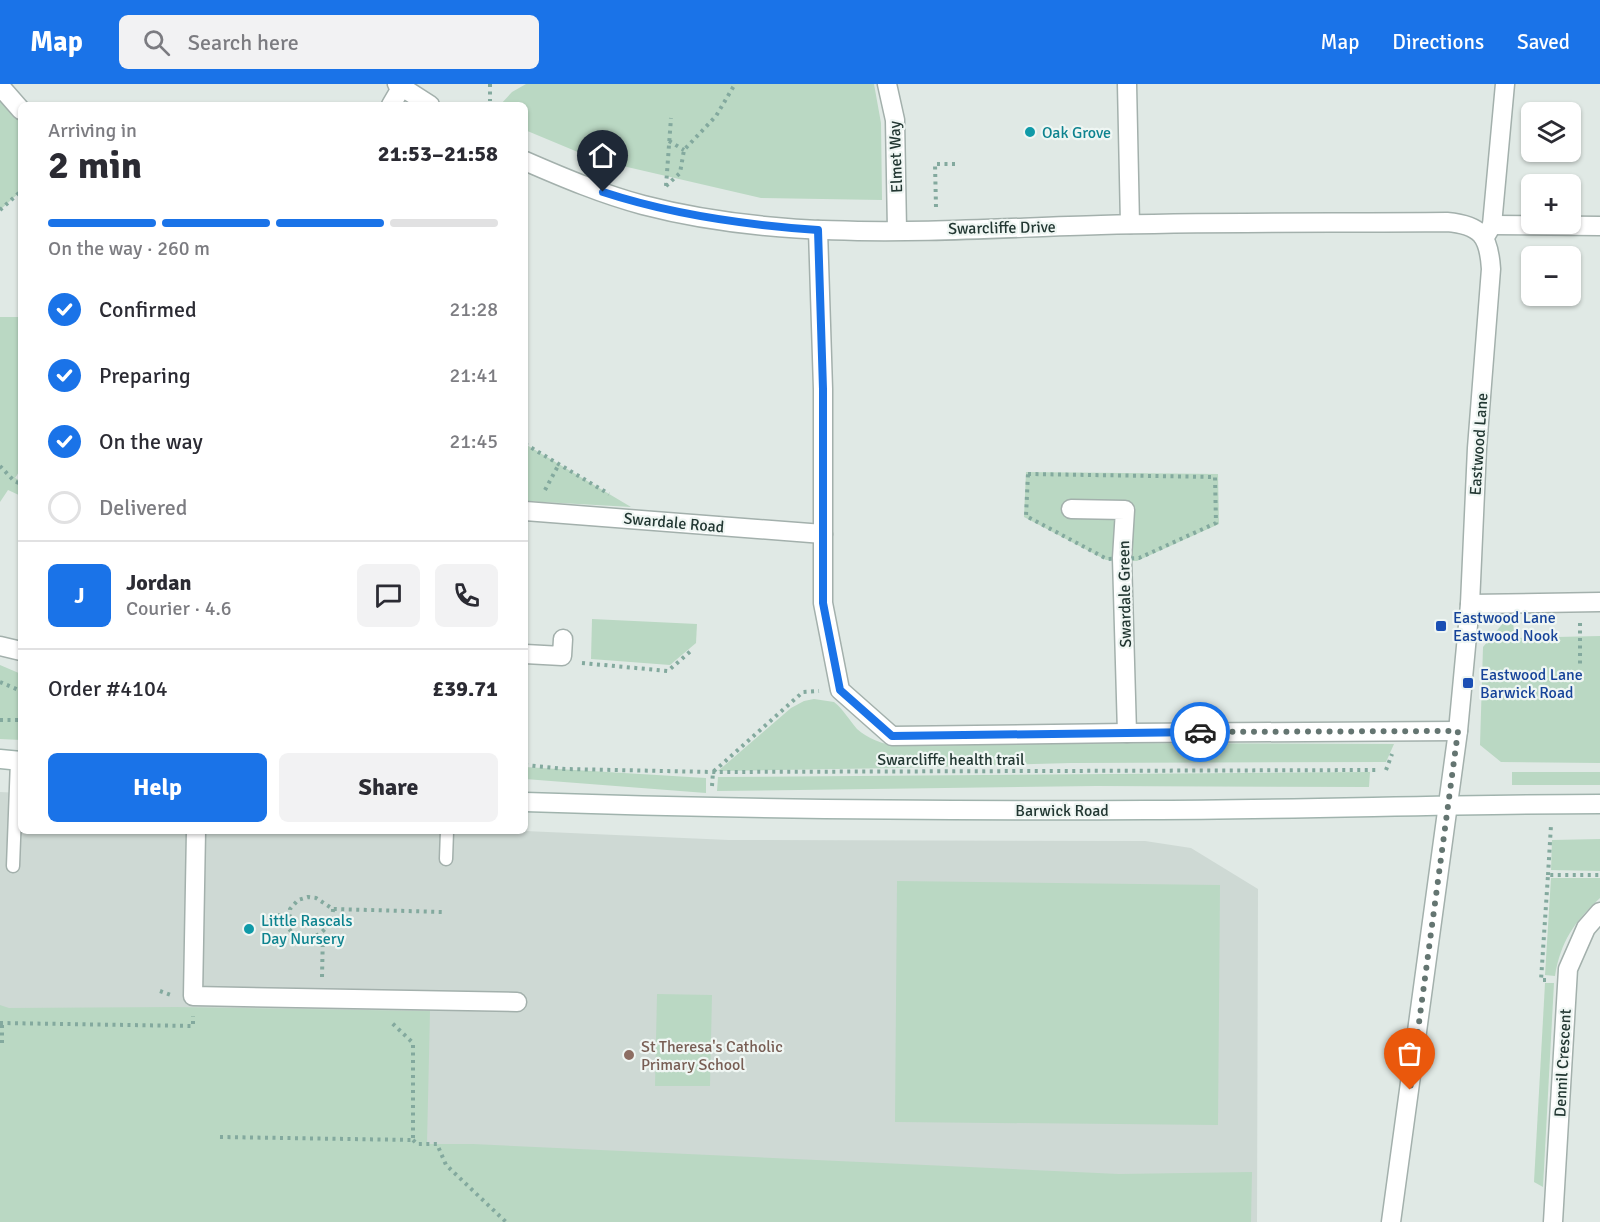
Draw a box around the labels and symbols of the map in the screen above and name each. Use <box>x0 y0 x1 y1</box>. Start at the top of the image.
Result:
street label: Elmet Way <box>885 120 907 193</box>
place label: Oak Grove <box>1042 123 1111 143</box>
marker: Oak Grove <box>1023 125 1037 139</box>
pin <box>577 130 628 192</box>
street label: Swarcliffe Drive <box>948 217 1056 239</box>
street label: Eastwood Lane <box>1465 392 1493 496</box>
street label: Swardale Road <box>623 509 725 537</box>
street label: Swardale Green <box>1114 540 1136 648</box>
place label: Eastwood Lane Eastwood Nook <box>1453 608 1558 646</box>
marker: Eastwood Lane Eastwood Nook <box>1434 619 1448 633</box>
place label: Eastwood Lane Barwick Road <box>1480 665 1583 703</box>
marker: Eastwood Lane Barwick Road <box>1461 676 1475 690</box>
courier <box>1170 702 1230 762</box>
street label: Swarcliffe health trail <box>877 750 1025 770</box>
street label: Barwick Road <box>1015 801 1109 821</box>
place label: Little Rascals Day Nursery <box>261 911 353 949</box>
marker: Little Rascals Day Nursery <box>242 922 256 936</box>
street label: Dennil Crescent <box>1550 1008 1576 1118</box>
pin <box>1384 1028 1435 1090</box>
place label: St Theresa's Catholic Primary School <box>641 1037 783 1075</box>
marker: St Theresa's Catholic Primary School <box>622 1048 636 1062</box>

